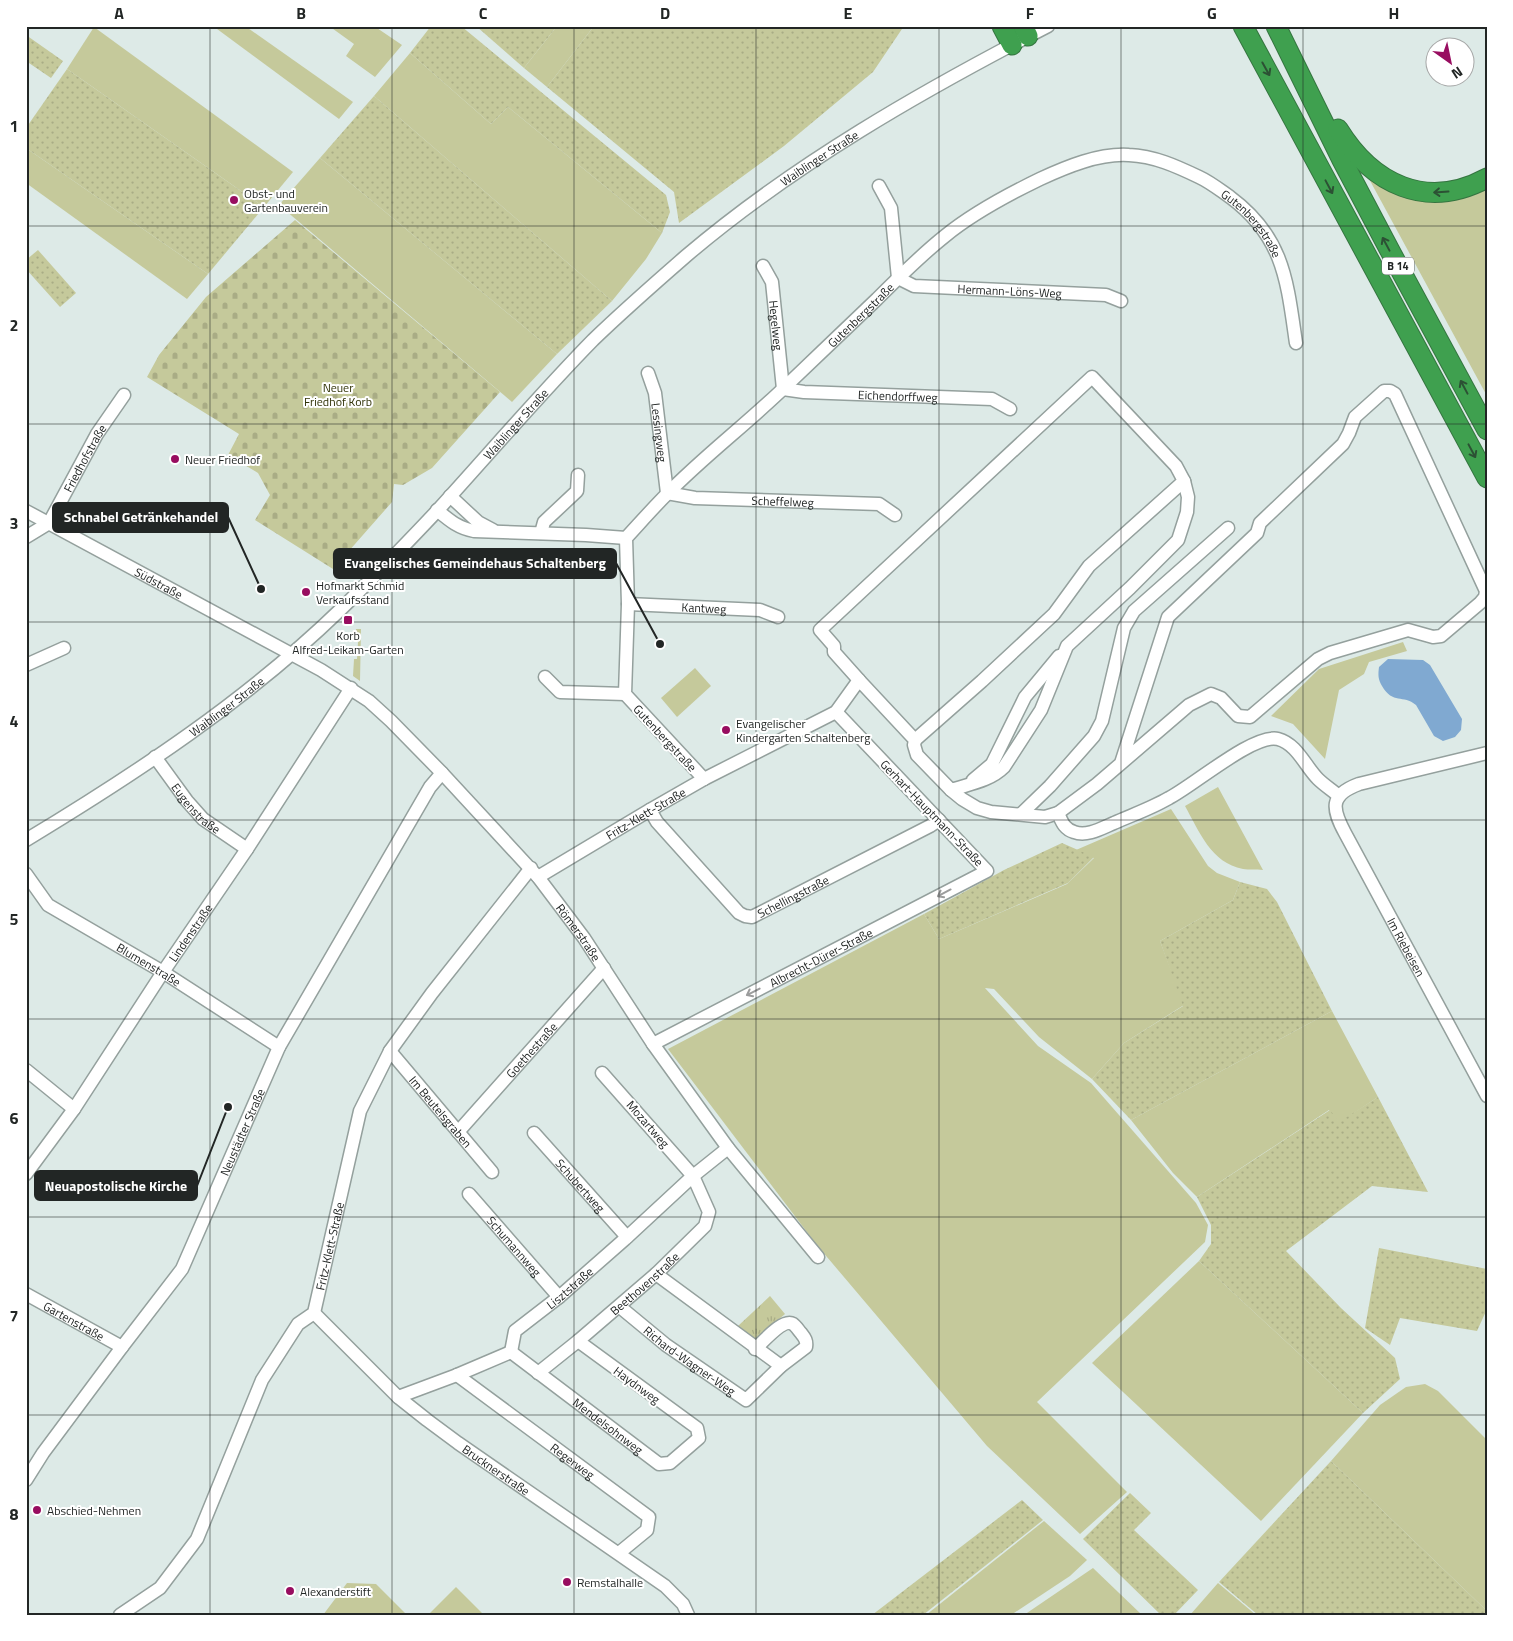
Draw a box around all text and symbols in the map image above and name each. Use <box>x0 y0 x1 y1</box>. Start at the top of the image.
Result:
text: A <box>114 1 124 25</box>
text: B <box>296 1 306 25</box>
text: C <box>479 1 488 25</box>
text: D <box>660 1 670 25</box>
text: E <box>844 1 853 25</box>
text: F <box>1026 1 1035 25</box>
text: G <box>1207 1 1217 25</box>
text: H <box>1389 1 1399 25</box>
north arrow <box>1426 38 1476 88</box>
one-way arrow <box>1261 62 1271 77</box>
text: N <box>1448 62 1467 85</box>
text: 1 <box>10 114 18 138</box>
street label: Waiblinger Straße <box>776 125 862 190</box>
one-way arrow <box>1325 179 1334 194</box>
place label: Obst- und Gartenbauverein <box>244 184 328 217</box>
street label: Gutenbergstraße <box>1217 184 1287 260</box>
one-way arrow <box>1433 187 1449 196</box>
marker: Obst- und Gartenbauverein <box>228 194 240 206</box>
one-way arrow <box>1381 237 1390 252</box>
road number: B 14 <box>1382 258 1414 274</box>
street label: Gutenbergstraße <box>823 278 898 351</box>
street label: Hermann-Löns-Weg <box>957 279 1062 302</box>
street label: Hegelweg <box>764 299 788 351</box>
text: 2 <box>10 313 18 337</box>
park label: Neuer Friedhof Korb <box>304 378 372 411</box>
one-way arrow <box>1459 379 1469 394</box>
street label: Waiblinger Straße <box>478 384 553 464</box>
street label: Eichendorffweg <box>858 385 938 406</box>
street label: Lessingweg <box>647 402 673 463</box>
street label: Friedhofstraße <box>58 420 111 495</box>
one-way arrow <box>1468 443 1477 458</box>
place label: Neuer Friedhof <box>185 450 260 469</box>
marker: Neuer Friedhof <box>169 453 181 465</box>
street label: Scheffelweg <box>751 490 814 511</box>
callout: Schnabel Getränkehandel <box>53 503 228 532</box>
text: Schnabel Getränkehandel <box>64 506 218 527</box>
text: 3 <box>10 511 18 535</box>
callout: Evangelisches Gemeindehaus Schaltenberg <box>334 549 616 578</box>
text: Evangelisches Gemeindehaus Schaltenberg <box>344 552 607 573</box>
street label: Südstraße <box>131 562 186 603</box>
place label: Hofmarkt Schmid Verkaufsstand <box>316 576 404 609</box>
marker: Hofmarkt Schmid Verkaufsstand <box>300 586 312 598</box>
street label: Kantweg <box>681 597 727 618</box>
marker: Korb Alfred-Leikam-Garten <box>342 614 354 626</box>
place label: Korb Alfred-Leikam-Garten <box>292 626 404 659</box>
street label: Waiblinger Straße <box>185 671 268 741</box>
street label: Gutenbergstraße <box>629 700 701 776</box>
text: 4 <box>10 709 19 733</box>
place label: Evangelischer Kindergarten Schaltenberg <box>736 714 870 747</box>
marker: Evangelischer Kindergarten Schaltenberg <box>720 724 732 736</box>
street label: Gerhart-Hauptmann-Straße <box>876 755 988 871</box>
street label: Eugenstraße <box>167 779 225 838</box>
street label: Fritz-Klett-Straße <box>602 782 689 844</box>
street label: Schellingstraße <box>754 870 832 922</box>
one-way arrow <box>937 889 952 898</box>
street label: Römerstraße <box>552 899 606 965</box>
street label: Lindenstraße <box>163 900 217 965</box>
text: 5 <box>10 907 19 931</box>
street label: Im Riebeisen <box>1383 914 1430 980</box>
street label: Albrecht-Dürer-Straße <box>766 922 876 992</box>
street label: Blumenstraße <box>113 938 185 991</box>
one-way arrow <box>746 987 761 997</box>
street label: Goethestraße <box>501 1018 561 1082</box>
street label: Im Beutelsgraben <box>405 1071 477 1152</box>
street label: Neustädter Straße <box>214 1085 269 1179</box>
street label: Mozartweg <box>622 1096 674 1152</box>
text: 6 <box>10 1106 19 1130</box>
street label: Schubertweg <box>551 1154 610 1216</box>
callout: Neuapostolische Kirche <box>35 1171 197 1200</box>
text: Neuapostolische Kirche <box>45 1175 187 1196</box>
street label: Fritz-Klett-Straße <box>310 1200 348 1292</box>
street label: Schumannweg <box>483 1212 546 1280</box>
street label: Beethovenstraße <box>605 1247 683 1320</box>
street label: Lisztstraße <box>542 1262 597 1313</box>
street label: Gartenstraße <box>40 1296 108 1345</box>
text: 7 <box>10 1304 18 1328</box>
street label: Richard-Wagner-Weg <box>640 1321 740 1400</box>
street label: Haydnweg <box>610 1362 664 1408</box>
street label: Mendelsohnweg <box>569 1393 647 1458</box>
street label: Regerweg <box>547 1438 599 1483</box>
street label: Brucknerstraße <box>459 1439 534 1500</box>
place label: Abschied-Nehmen <box>47 1501 141 1520</box>
text: 8 <box>10 1502 19 1526</box>
marker: Abschied-Nehmen <box>31 1504 43 1516</box>
place label: Remstalhalle <box>577 1573 643 1592</box>
marker: Remstalhalle <box>561 1576 573 1588</box>
place label: Alexanderstift <box>300 1582 372 1601</box>
marker: Alexanderstift <box>284 1585 296 1597</box>

